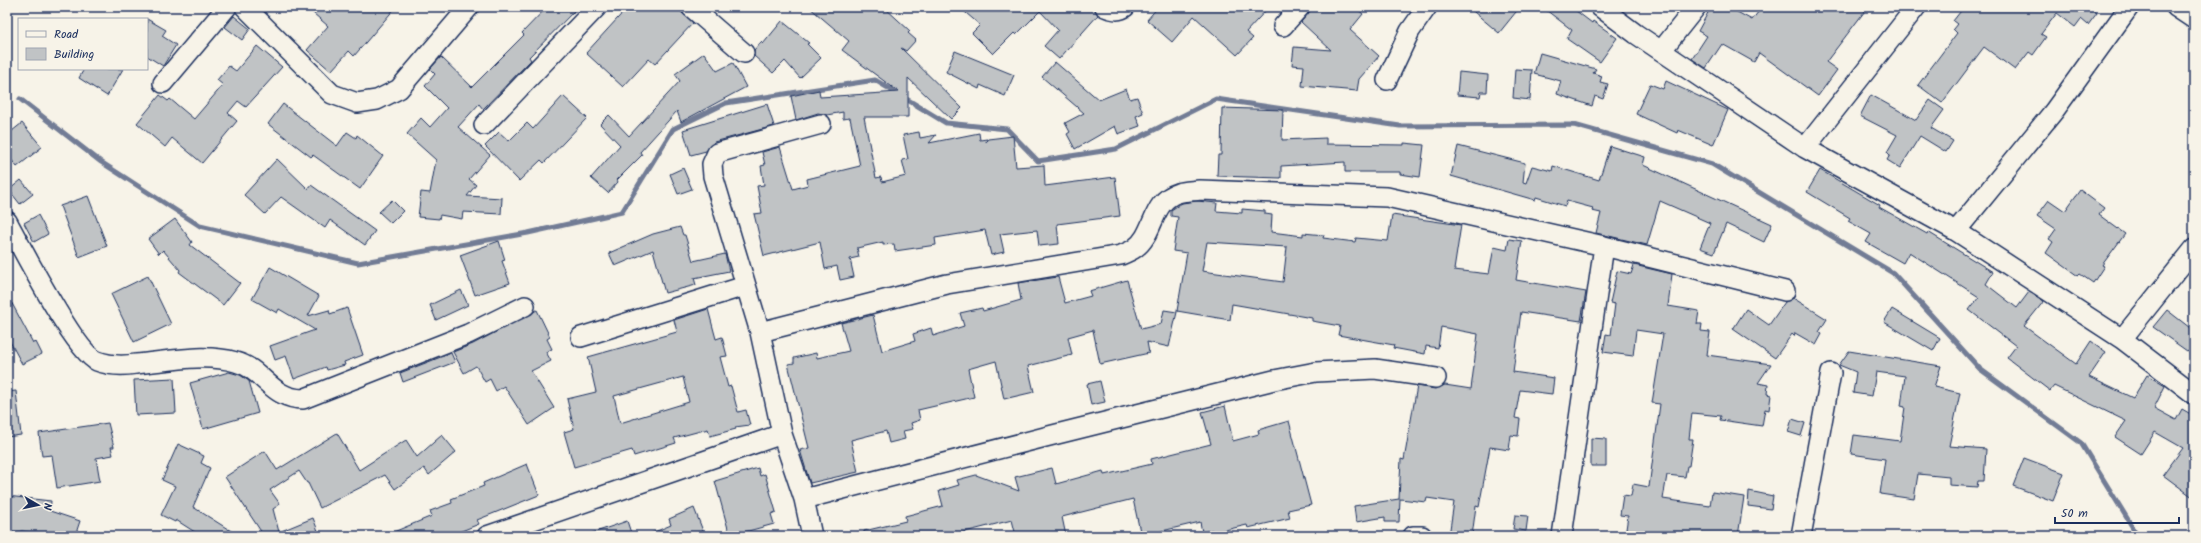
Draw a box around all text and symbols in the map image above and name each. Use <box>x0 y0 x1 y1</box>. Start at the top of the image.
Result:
legend <box>18 18 148 70</box>
text: Road <box>54 25 79 44</box>
text: Building <box>54 45 94 64</box>
north arrow <box>18 485 58 525</box>
scale bar <box>2055 499 2179 525</box>
text: N <box>37 502 56 511</box>
text: 50 m <box>2061 504 2088 523</box>

